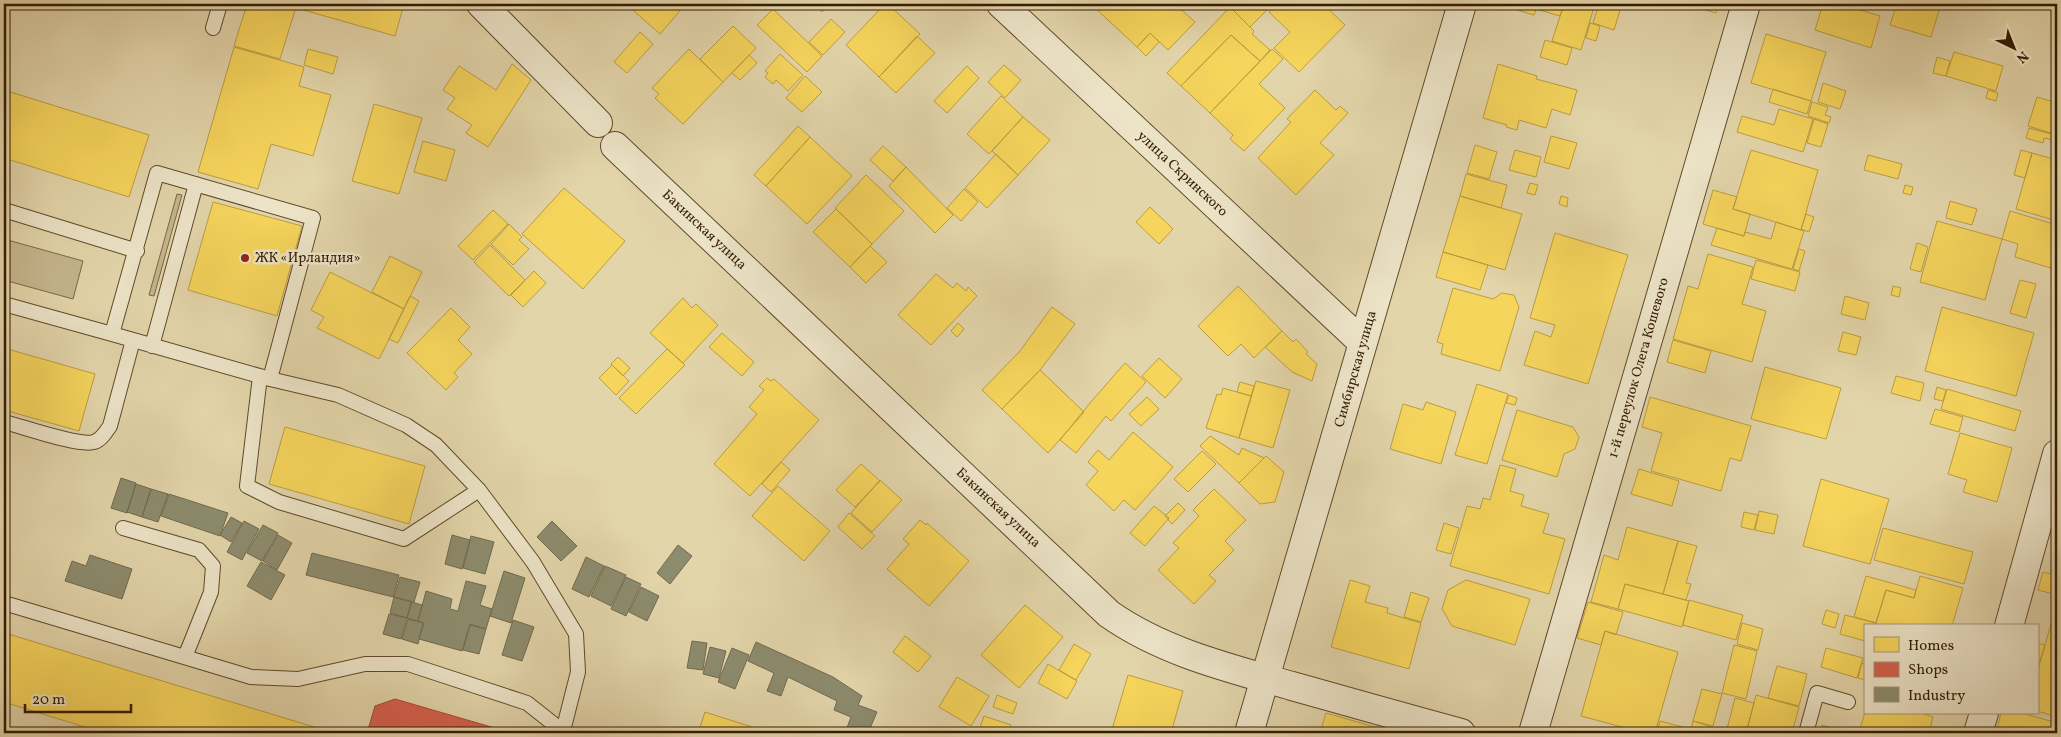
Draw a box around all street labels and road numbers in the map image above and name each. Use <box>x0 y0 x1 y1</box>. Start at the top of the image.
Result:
street label: улица Скринского <box>1132 127 1232 221</box>
street label: Бакинская улица <box>657 186 751 274</box>
street label: 1-й переулок Олега Кошевого <box>1604 275 1674 461</box>
street label: Симбирская улица <box>1330 308 1382 430</box>
street label: Бакинская улица <box>951 464 1045 552</box>

